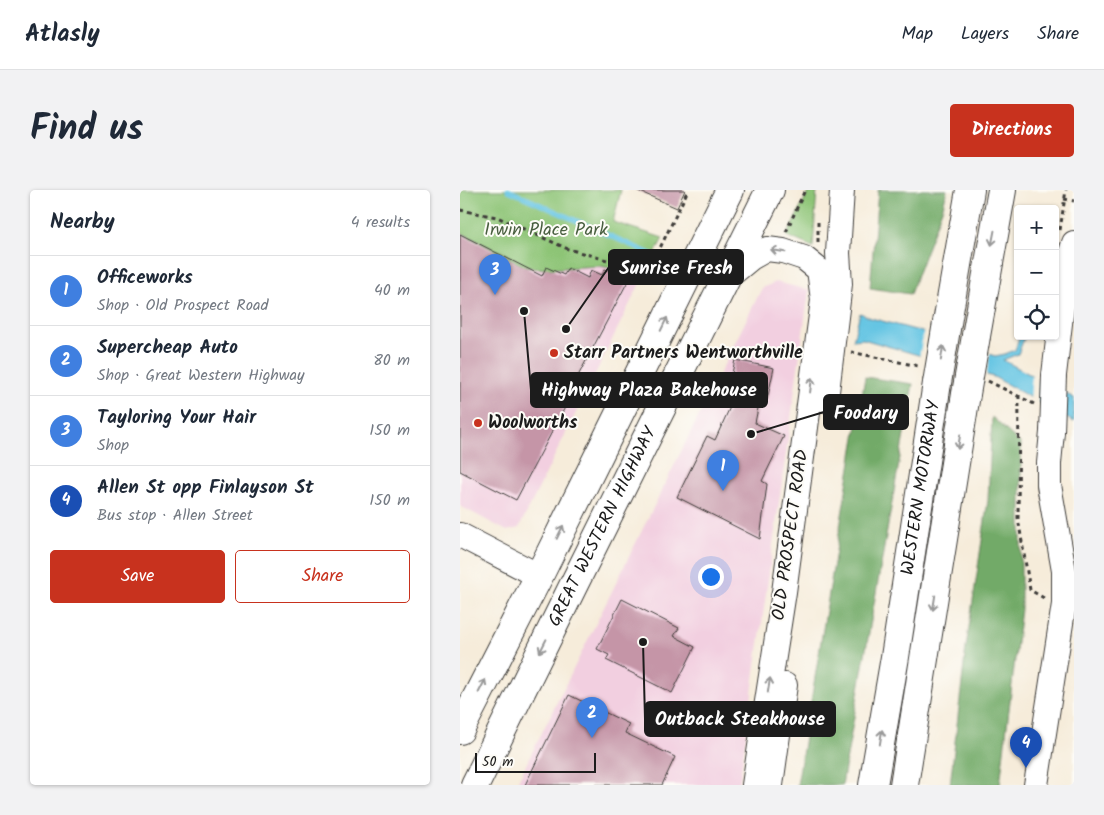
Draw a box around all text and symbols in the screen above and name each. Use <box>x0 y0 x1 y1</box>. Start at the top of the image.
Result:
text: Atlasly <box>25 15 100 54</box>
text: Map <box>902 20 933 49</box>
text: Layers <box>961 20 1009 49</box>
text: Share <box>1037 20 1079 49</box>
text: Find us <box>30 102 143 158</box>
button: Directions <box>950 104 1074 157</box>
map controls <box>1014 205 1059 340</box>
button: + <box>1014 205 1059 250</box>
text: Nearby <box>50 206 115 239</box>
text: 4 results <box>351 210 410 235</box>
park label: Irwin Place Park <box>484 216 608 245</box>
one-way arrow <box>987 230 997 246</box>
one-way arrow <box>771 246 787 256</box>
callout: Sunrise Fresh <box>609 250 743 284</box>
button: − <box>1014 250 1059 295</box>
pin: 3 <box>479 254 511 295</box>
text: Sunrise Fresh <box>619 254 733 284</box>
text: Officeworks <box>97 263 193 293</box>
text: 1 <box>64 278 68 303</box>
text: 40 m <box>374 278 410 303</box>
text: Shop · Old Prospect Road <box>97 293 268 318</box>
button: locate <box>1014 295 1059 340</box>
one-way arrow <box>659 317 669 332</box>
text: Supercheap Auto <box>97 333 238 363</box>
place label: Starr Partners Wentworthville <box>564 339 803 368</box>
one-way arrow <box>938 346 948 362</box>
marker: Starr Partners Wentworthville <box>548 347 560 359</box>
text: 2 <box>61 348 71 373</box>
text: 80 m <box>373 348 410 373</box>
text: Shop · Great Western Highway <box>97 363 305 388</box>
callout: Highway Plaza Bakehouse <box>531 373 767 407</box>
text: Highway Plaza Bakehouse <box>541 376 757 406</box>
one-way arrow <box>806 378 816 394</box>
callout: Foodary <box>824 395 908 429</box>
street label: WESTERN MOTORWAY <box>893 398 949 577</box>
text: Foodary <box>834 399 898 429</box>
text: Tayloring Your Hair <box>97 403 256 433</box>
place label: Woolworths <box>488 409 578 438</box>
marker: Woolworths <box>472 417 484 429</box>
text: 3 <box>62 418 70 443</box>
text: 150 m <box>369 418 410 443</box>
street label: GREAT WESTERN HIGHWAY <box>541 421 665 632</box>
text: Shop <box>97 433 129 458</box>
one-way arrow <box>953 434 963 450</box>
street label: OLD PROSPECT ROAD <box>765 447 817 622</box>
pin: 1 <box>707 450 739 491</box>
text: Allen St opp Finlayson St <box>97 473 314 503</box>
text: 4 <box>62 488 70 513</box>
text: 150 m <box>369 488 410 513</box>
text: Bus stop · Allen Street <box>97 503 253 528</box>
one-way arrow <box>556 525 566 540</box>
button: Save <box>50 550 225 603</box>
button: Share <box>235 550 410 603</box>
your location <box>698 564 724 590</box>
one-way arrow <box>928 595 938 611</box>
one-way arrow <box>538 638 547 653</box>
one-way arrow <box>765 677 775 693</box>
one-way arrow <box>477 679 487 694</box>
pin: 2 <box>576 697 608 738</box>
callout: Outback Steakhouse <box>645 702 835 736</box>
text: Outback Steakhouse <box>655 705 825 735</box>
pin: 4 <box>1010 727 1042 768</box>
one-way arrow <box>877 729 887 745</box>
scale bar <box>475 750 596 773</box>
text: 50 m <box>482 751 513 773</box>

